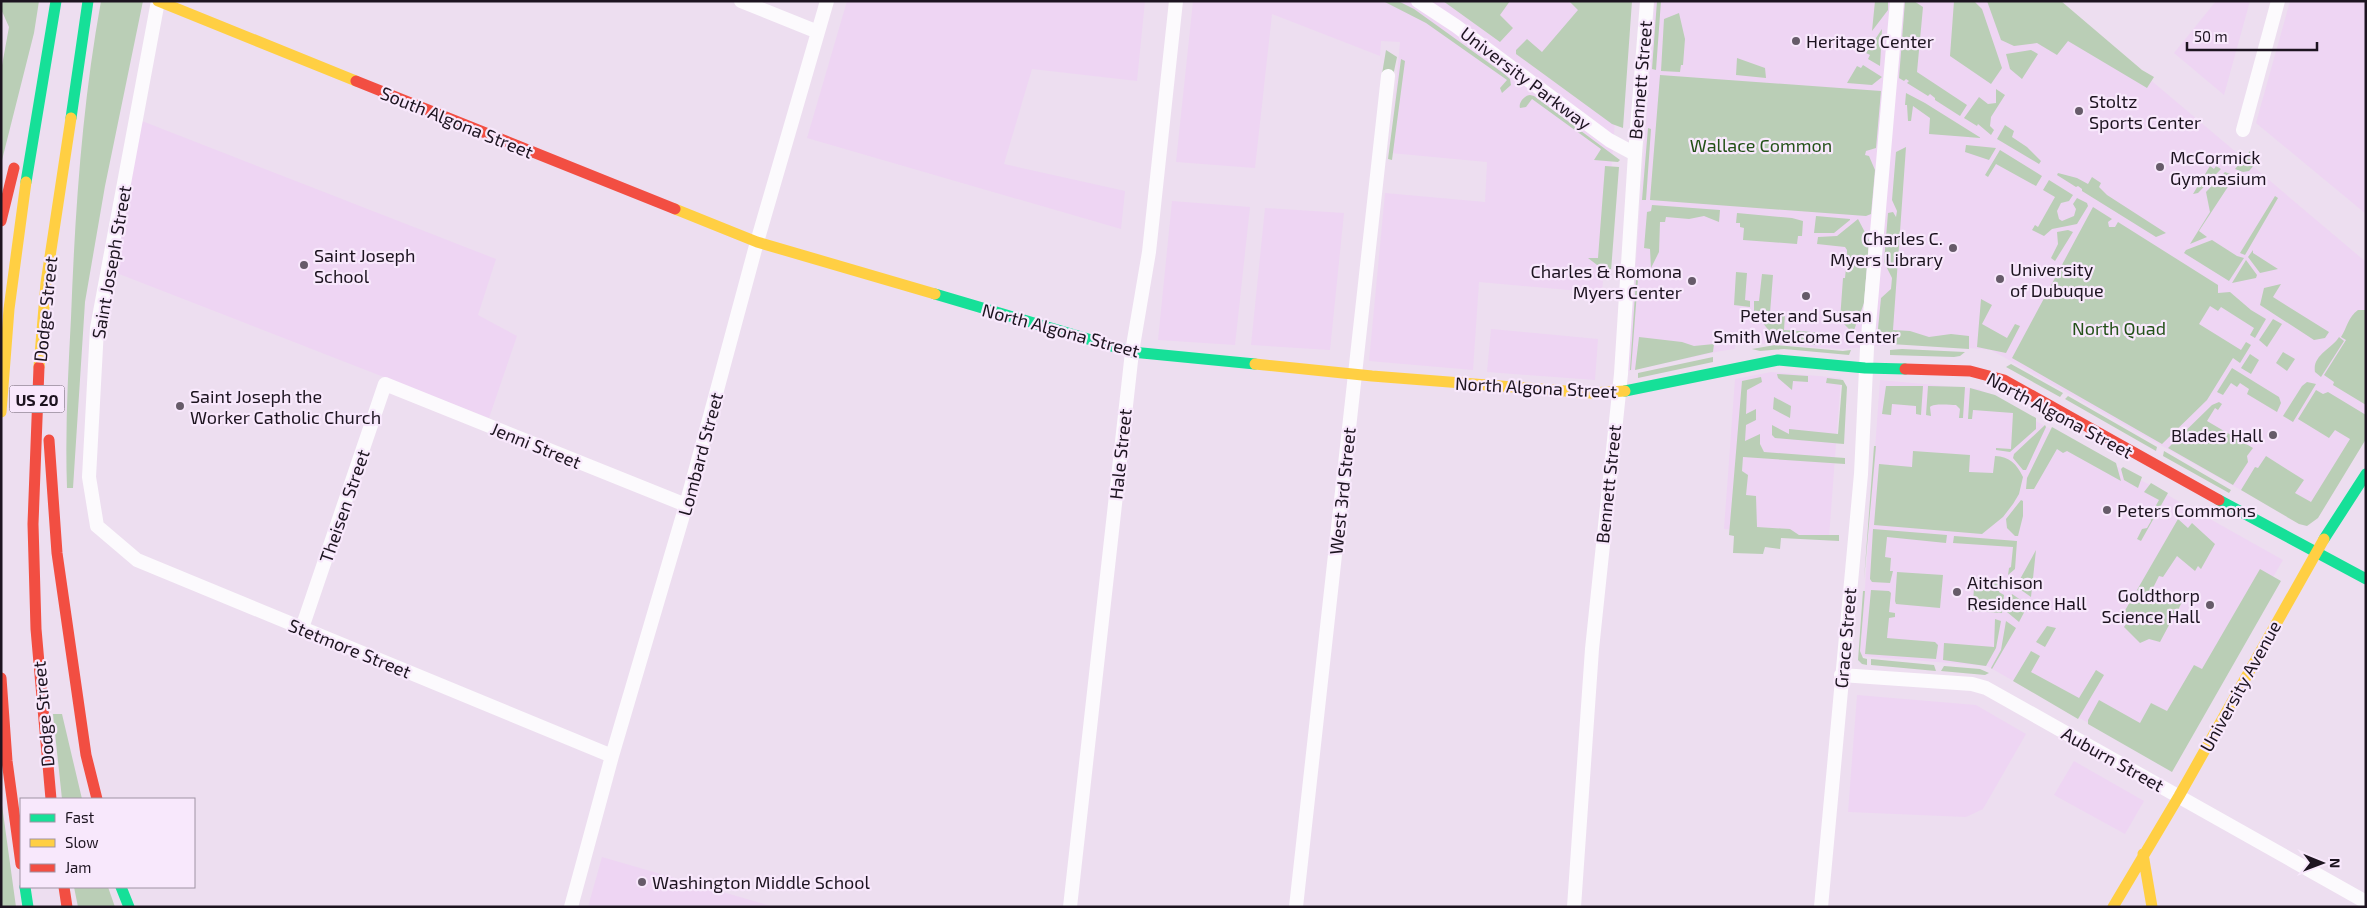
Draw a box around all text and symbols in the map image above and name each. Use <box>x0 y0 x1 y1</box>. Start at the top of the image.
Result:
street label: Bennett Street <box>1624 20 1656 140</box>
scale bar <box>2187 20 2317 52</box>
street label: University Parkway <box>1456 22 1596 135</box>
text: 50 m <box>2194 27 2228 45</box>
place label: Heritage Center <box>1806 30 1934 52</box>
marker: Heritage Center <box>1790 35 1802 47</box>
street label: South Algona Street <box>378 81 537 163</box>
place label: Stoltz Sports Center <box>2089 90 2201 133</box>
marker: Stoltz Sports Center <box>2073 105 2085 117</box>
park label: Wallace Common <box>1690 134 1832 156</box>
place label: McCormick Gymnasium <box>2170 146 2267 189</box>
marker: McCormick Gymnasium <box>2154 161 2166 173</box>
street label: Saint Joseph Street <box>87 183 135 340</box>
place label: Charles C. Myers Library <box>1830 227 1943 270</box>
marker: Charles C. Myers Library <box>1947 242 1959 254</box>
place label: Saint Joseph School <box>314 244 415 287</box>
street label: Dodge Street <box>29 255 62 363</box>
place label: University of Dubuque <box>2010 258 2104 301</box>
marker: Saint Joseph School <box>298 259 310 271</box>
place label: Charles & Romona Myers Center <box>1531 260 1682 303</box>
marker: University of Dubuque <box>1994 273 2006 285</box>
marker: Charles & Romona Myers Center <box>1686 275 1698 287</box>
marker: Peter and Susan Smith Welcome Center <box>1800 290 1812 302</box>
street label: North Algona Street <box>980 298 1142 362</box>
place label: Peter and Susan Smith Welcome Center <box>1713 304 1899 347</box>
park label: North Quad <box>2072 317 2166 339</box>
street label: North Algona Street <box>1983 367 2137 463</box>
street label: North Algona Street <box>1454 372 1618 402</box>
place label: Saint Joseph the Worker Catholic Church <box>190 385 381 428</box>
road number: US 20 <box>10 386 64 412</box>
street label: Lombard Street <box>673 390 727 518</box>
marker: Saint Joseph the Worker Catholic Church <box>174 400 186 412</box>
street label: Hale Street <box>1104 407 1136 500</box>
street label: Jenni Street <box>488 417 584 473</box>
street label: Bennett Street <box>1591 423 1625 544</box>
place label: Blades Hall <box>2171 424 2264 446</box>
street label: West 3rd Street <box>1324 426 1360 556</box>
marker: Blades Hall <box>2267 429 2279 441</box>
street label: Theisen Street <box>314 446 374 566</box>
place label: Peters Commons <box>2117 499 2256 521</box>
marker: Peters Commons <box>2101 504 2113 516</box>
place label: Aitchison Residence Hall <box>1967 571 2087 614</box>
place label: Goldthorp Science Hall <box>2102 584 2201 627</box>
marker: Aitchison Residence Hall <box>1951 586 1963 598</box>
street label: Grace Street <box>1830 587 1860 689</box>
marker: Goldthorp Science Hall <box>2204 599 2216 611</box>
street label: Stetmore Street <box>286 613 415 683</box>
street label: University Avenue <box>2195 617 2285 755</box>
street label: Dodge Street <box>27 660 59 768</box>
street label: Auburn Street <box>2058 722 2168 796</box>
legend <box>20 798 195 888</box>
text: Fast <box>65 808 95 826</box>
text: Slow <box>65 833 99 851</box>
north arrow <box>2297 838 2347 888</box>
text: Jam <box>65 858 91 876</box>
text: N <box>2327 858 2344 868</box>
place label: Washington Middle School <box>652 871 871 893</box>
marker: Washington Middle School <box>636 876 648 888</box>

